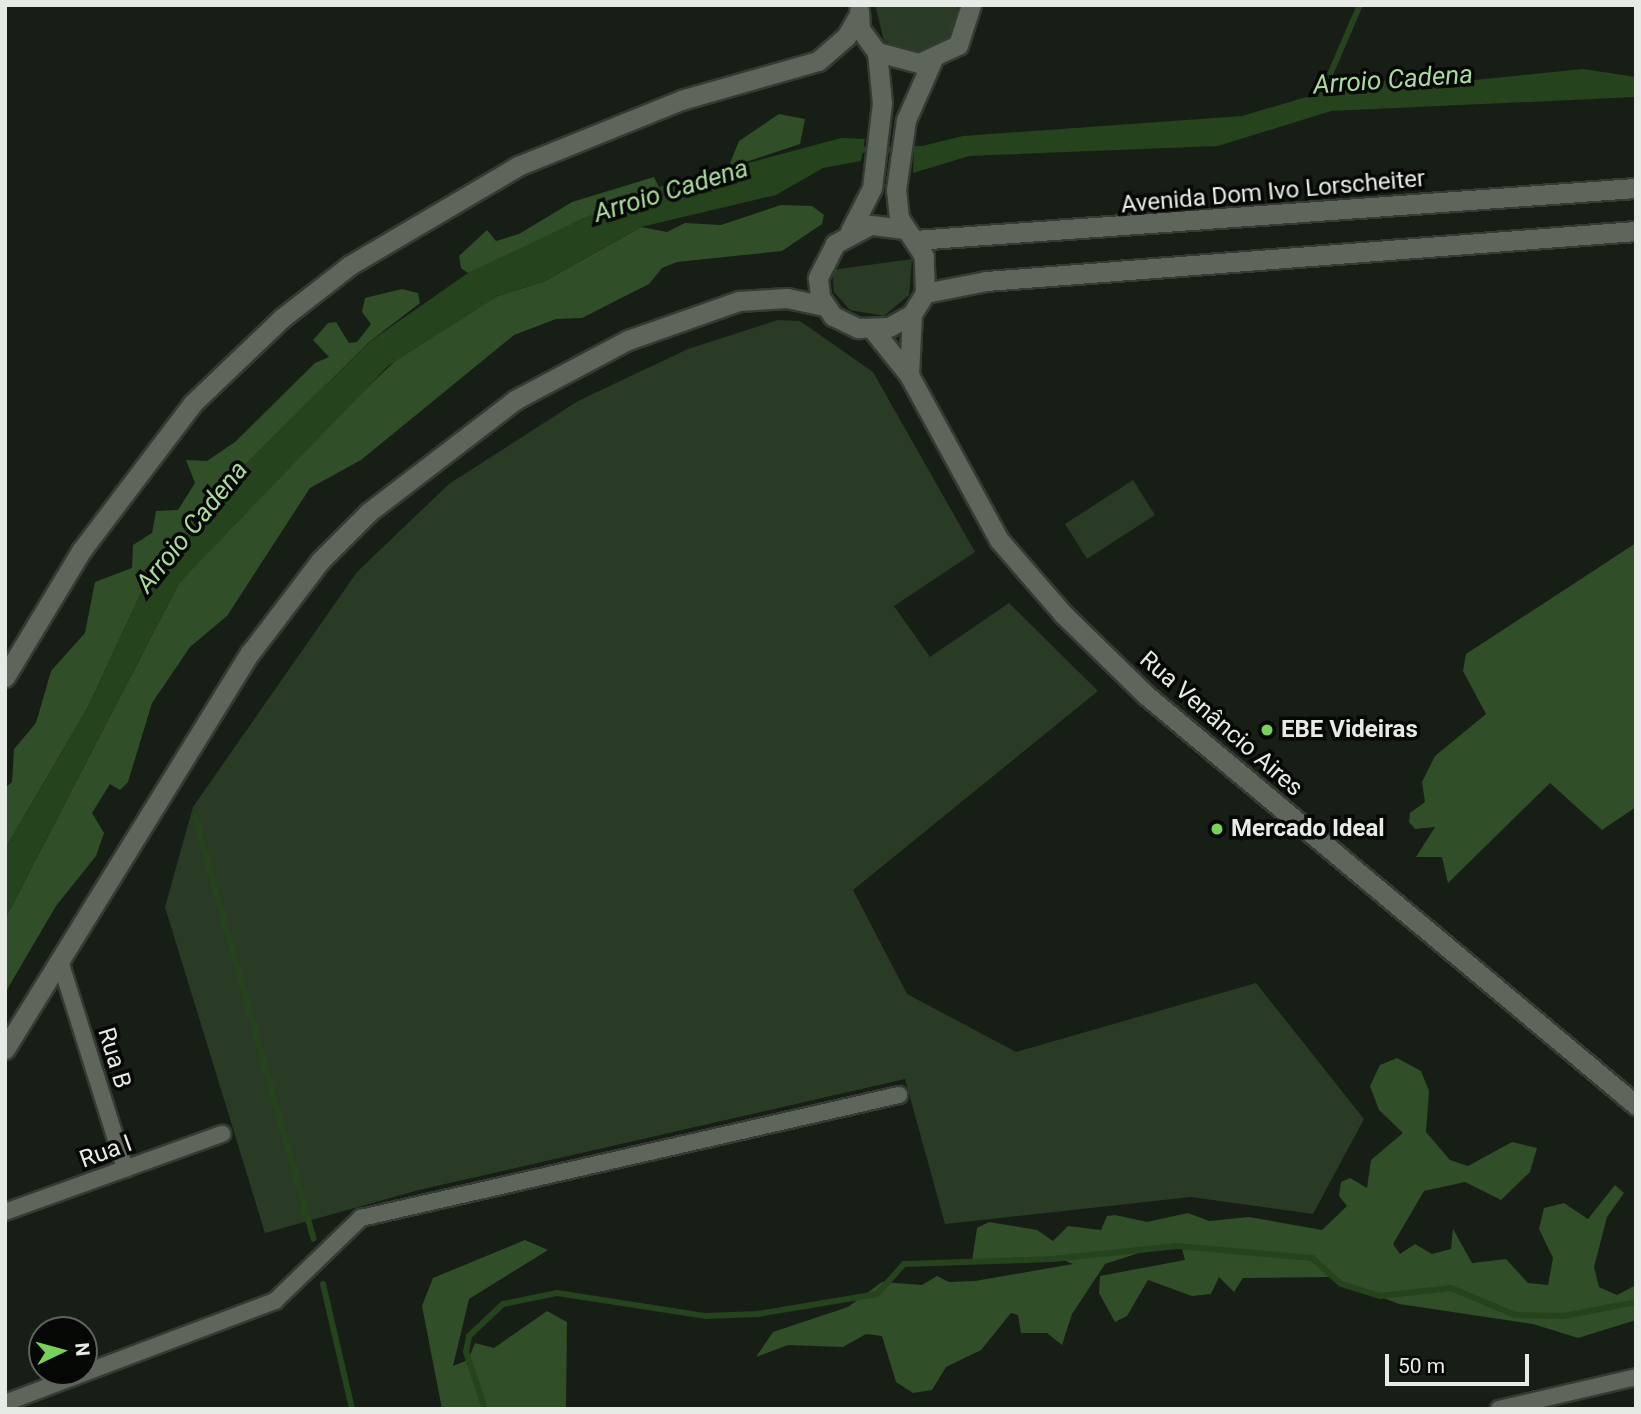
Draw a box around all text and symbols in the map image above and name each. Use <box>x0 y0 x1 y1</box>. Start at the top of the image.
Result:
water label: Arroio Cadena <box>1312 59 1474 101</box>
water label: Arroio Cadena <box>590 153 752 229</box>
street label: Avenida Dom Ivo Lorscheiter <box>1120 164 1426 220</box>
water label: Arroio Cadena <box>130 455 254 599</box>
street label: Rua Venâncio Aires <box>1134 645 1308 803</box>
place label: EBE Videiras <box>1281 716 1418 744</box>
marker: EBE Videiras <box>1259 722 1275 738</box>
place label: Mercado Ideal <box>1231 815 1385 843</box>
marker: Mercado Ideal <box>1209 821 1225 837</box>
street label: Rua B <box>91 1024 137 1092</box>
street label: Rua I <box>76 1129 136 1175</box>
north arrow <box>28 1316 98 1386</box>
scale bar <box>1389 1340 1532 1384</box>
text: N <box>70 1342 94 1357</box>
text: 50 m <box>1398 1354 1445 1378</box>

